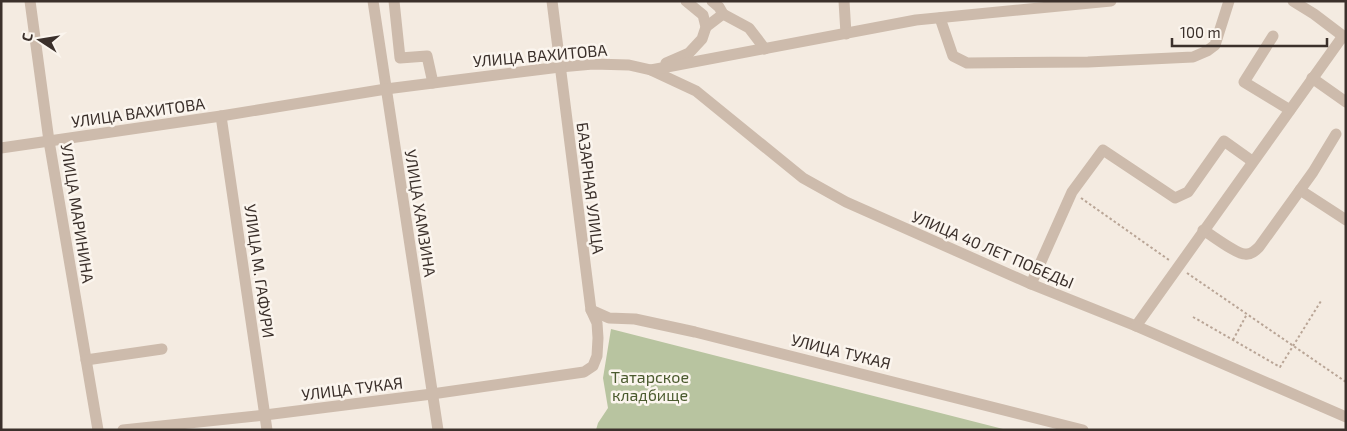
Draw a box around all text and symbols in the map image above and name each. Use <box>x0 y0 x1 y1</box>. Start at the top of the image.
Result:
north arrow <box>15 15 65 65</box>
scale bar <box>1172 15 1327 47</box>
text: 100 m <box>1180 23 1221 41</box>
text: С <box>18 31 36 43</box>
street label: УЛИЦА ВАХИТОВА <box>472 40 608 70</box>
street label: УЛИЦА ВАХИТОВА <box>70 93 206 131</box>
street label: БАЗАРНАЯ УЛИЦА <box>573 121 609 255</box>
street label: УЛИЦА МАРИНИНА <box>58 142 98 284</box>
street label: УЛИЦА ХАМЗИНА <box>402 148 440 278</box>
street label: УЛИЦА М. ГАФУРИ <box>241 203 279 339</box>
street label: УЛИЦА 40 ЛЕТ ПОБЕДЫ <box>909 206 1077 292</box>
street label: УЛИЦА ТУКАЯ <box>789 329 893 373</box>
park label: Татарское кладбище <box>611 367 689 404</box>
street label: УЛИЦА ТУКАЯ <box>300 372 404 404</box>

